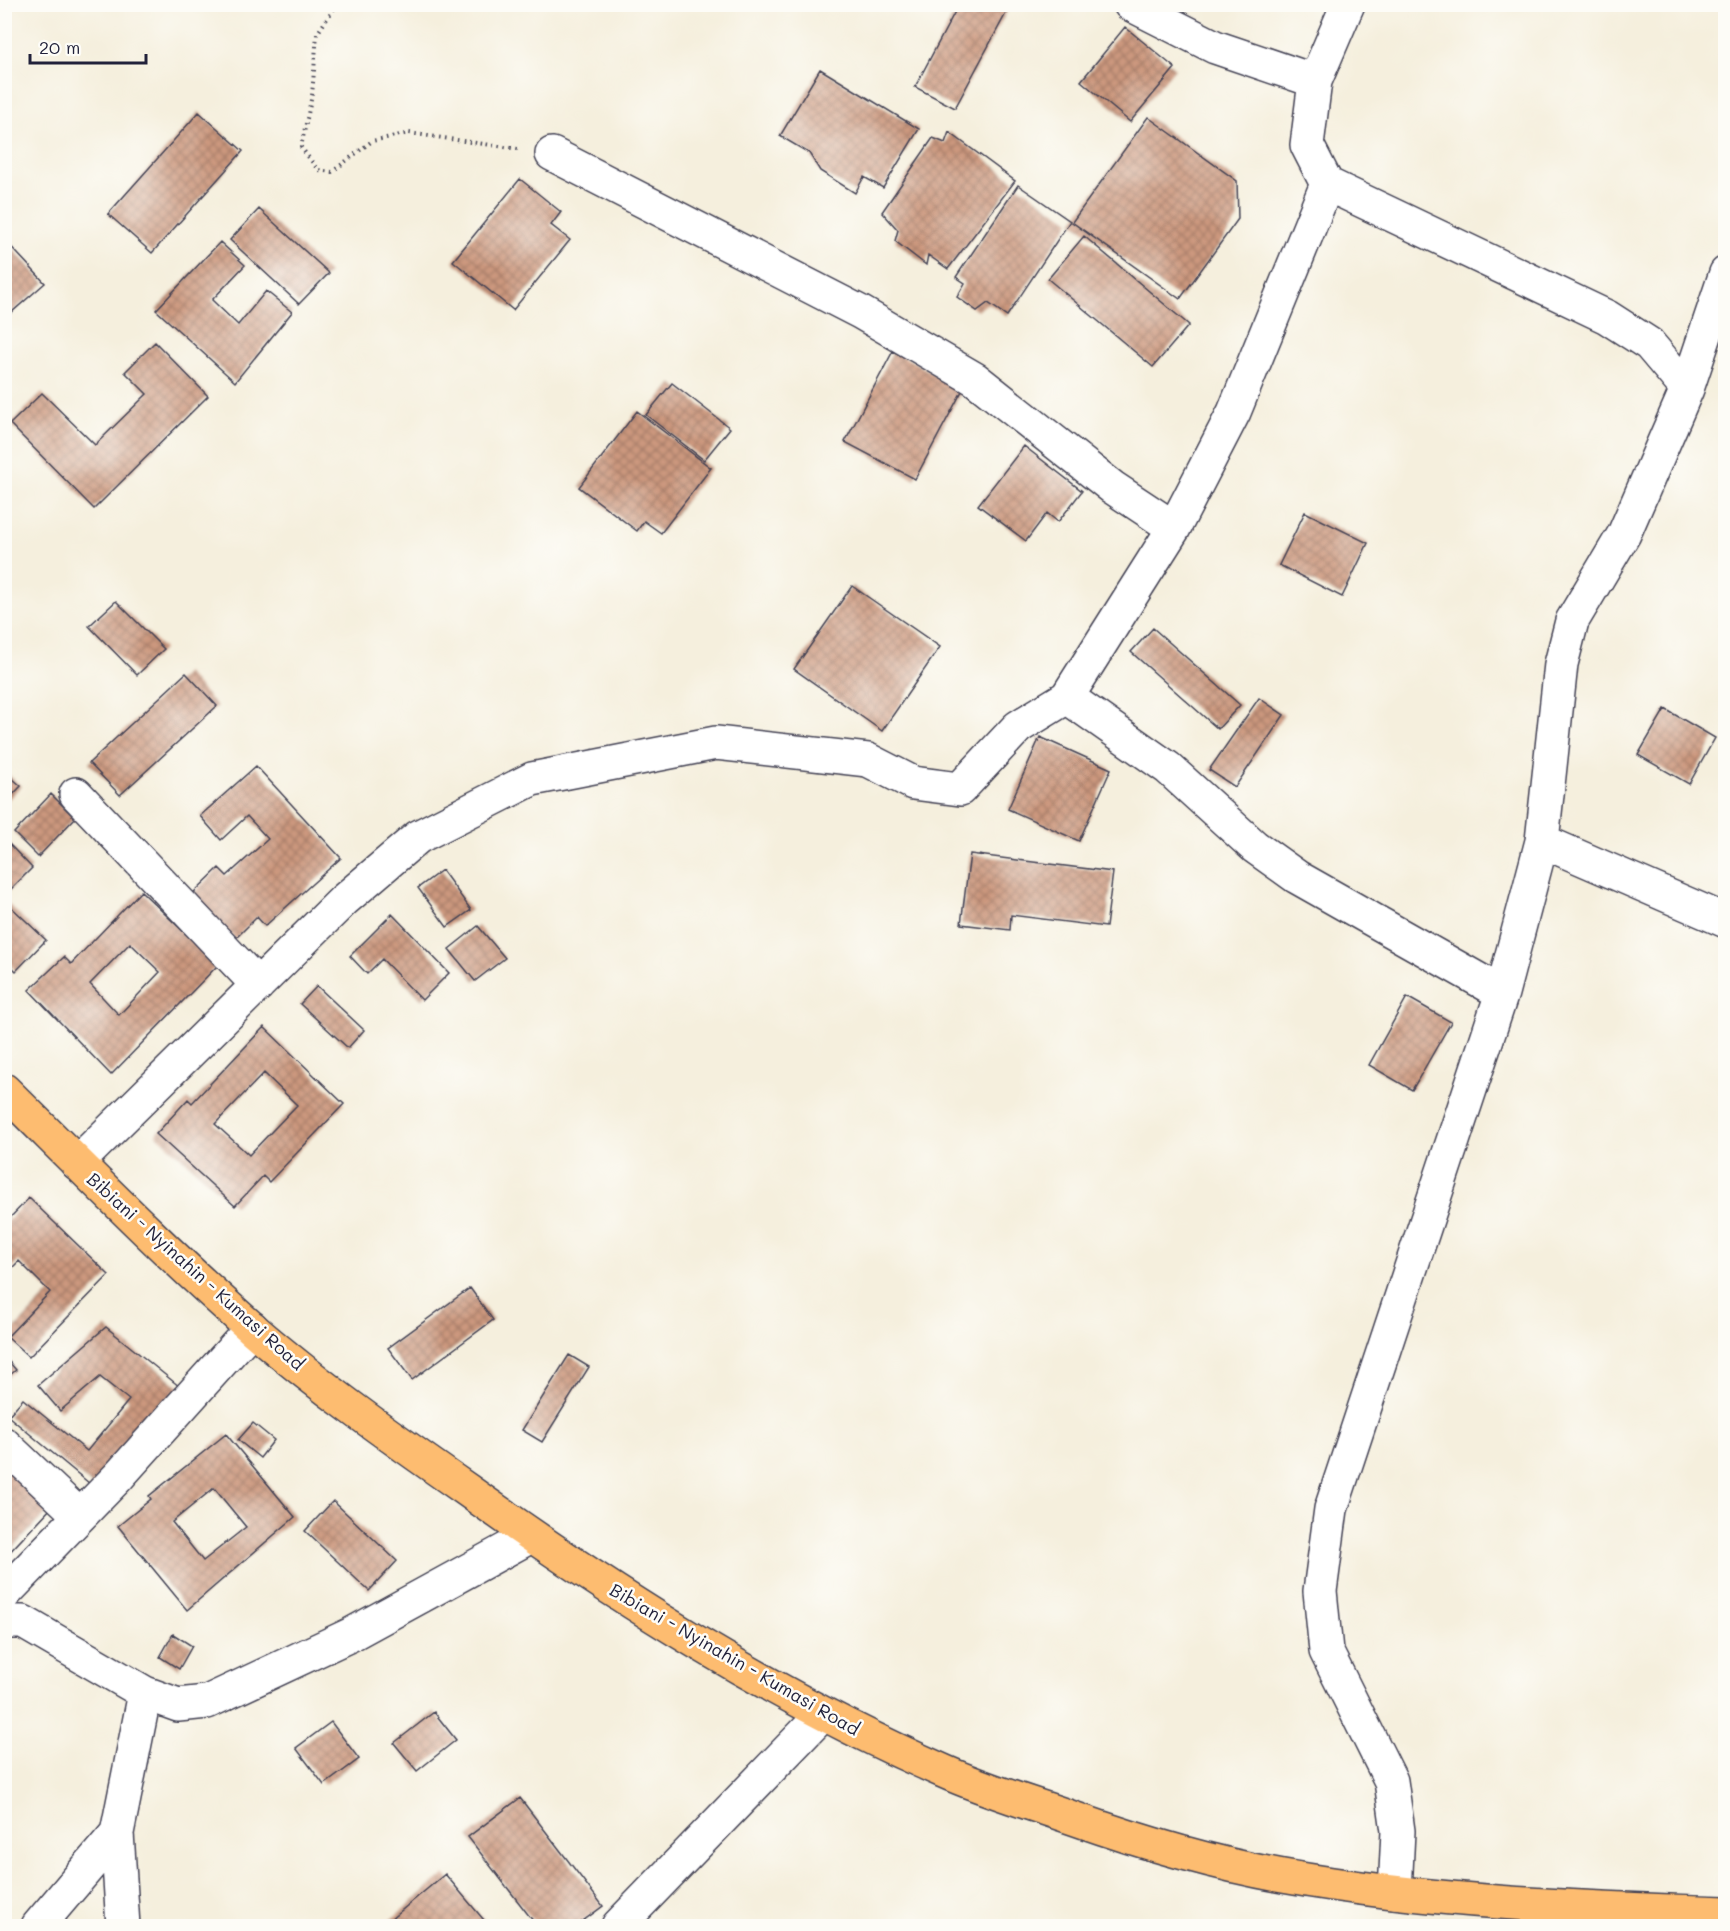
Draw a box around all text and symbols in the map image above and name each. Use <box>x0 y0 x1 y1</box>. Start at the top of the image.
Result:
scale bar <box>30 27 146 65</box>
text: 20 m <box>39 35 80 59</box>
street label: Bibiani - Nyinahin - Kumasi Road <box>82 1167 310 1375</box>
street label: Bibiani - Nyinahin - Kumasi Road <box>606 1577 864 1741</box>

